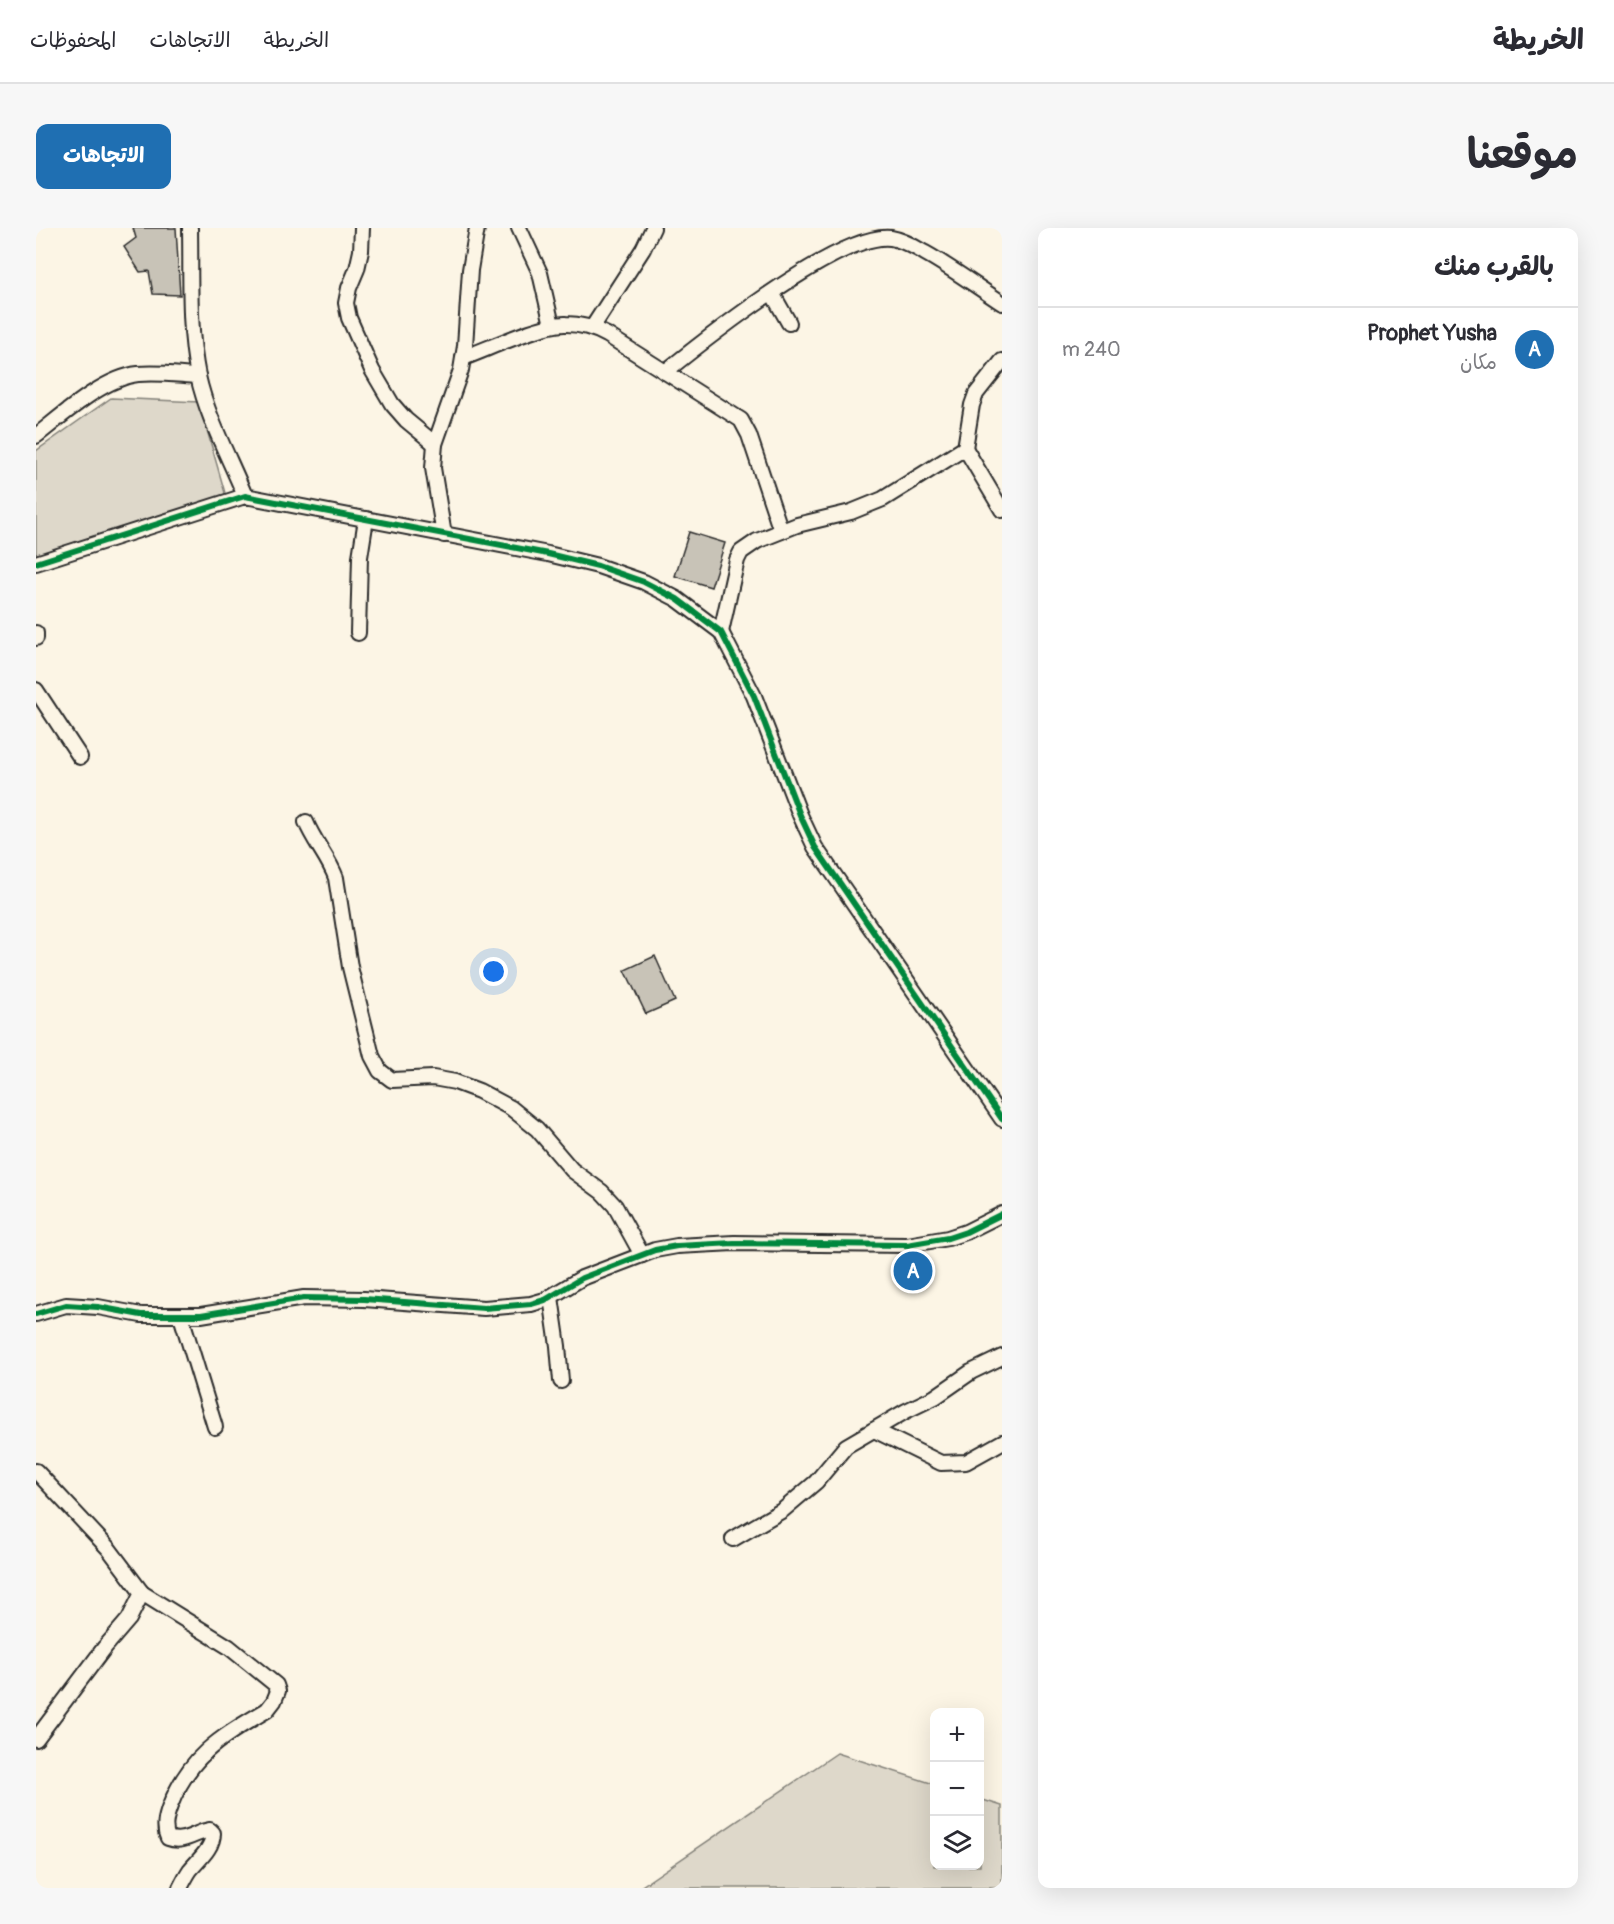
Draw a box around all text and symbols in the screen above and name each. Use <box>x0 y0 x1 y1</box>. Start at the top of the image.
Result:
text: الخريطة <box>1493 23 1584 58</box>
text: المحفوظات <box>30 27 116 54</box>
text: الاتجاهات <box>149 27 231 54</box>
text: الخريطة <box>264 27 329 54</box>
button: الاتجاهات <box>36 124 171 189</box>
text: موقعنا <box>1467 129 1578 181</box>
text: بالقرب منك <box>1434 251 1554 283</box>
text: Prophet Yusha <box>1367 319 1497 347</box>
text: 240 m <box>1062 337 1121 362</box>
text: A <box>1528 337 1541 362</box>
text: مكان <box>1460 350 1497 375</box>
your location <box>479 957 508 986</box>
pin: A <box>894 1248 932 1294</box>
map controls <box>930 1708 984 1870</box>
button: + <box>930 1708 984 1762</box>
button: − <box>930 1762 984 1816</box>
button: layers <box>930 1816 984 1870</box>

